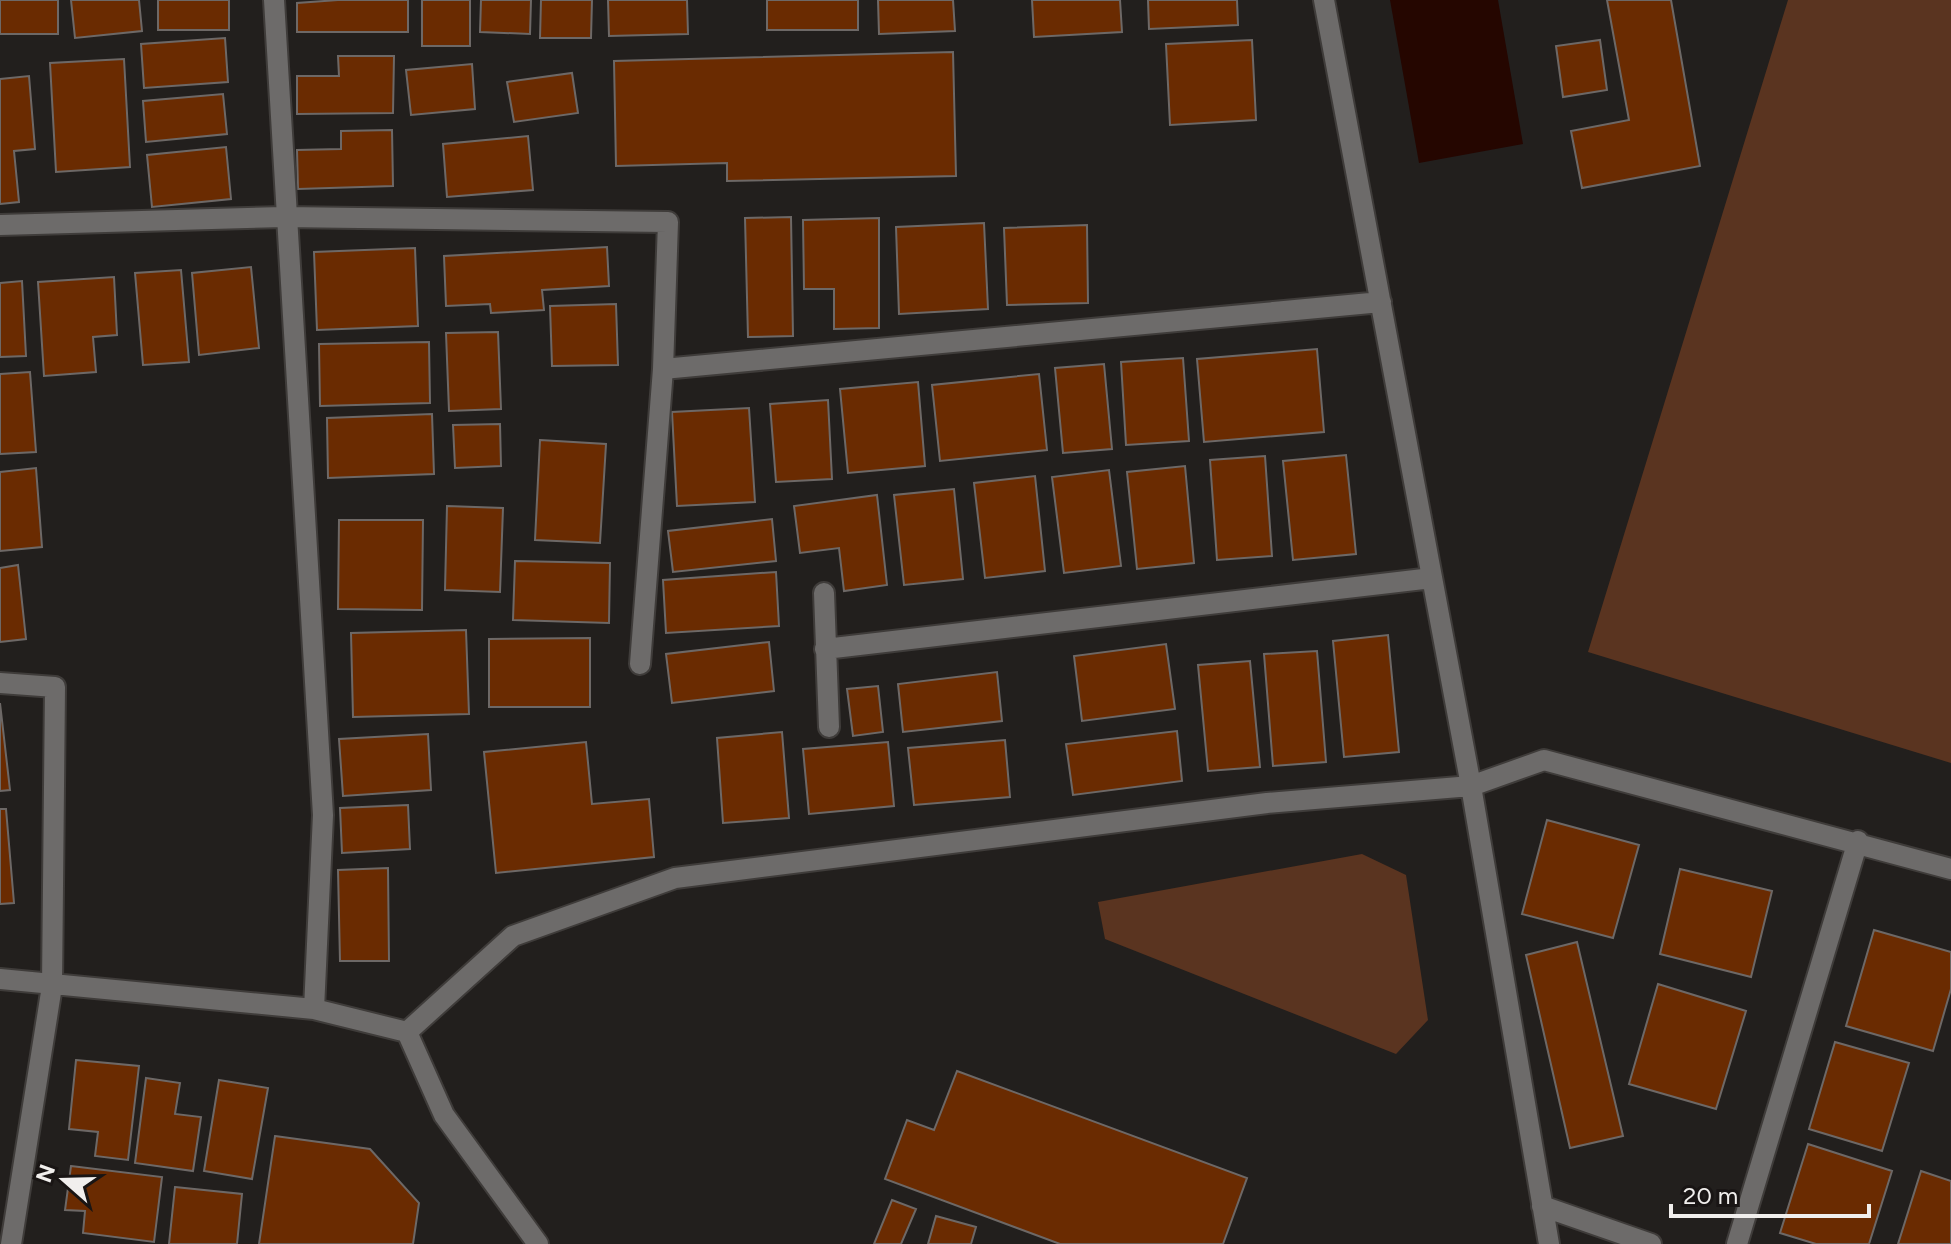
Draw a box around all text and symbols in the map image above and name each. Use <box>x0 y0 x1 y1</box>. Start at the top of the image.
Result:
north arrow <box>24 1140 104 1220</box>
text: N <box>30 1161 61 1186</box>
scale bar <box>1671 1168 1869 1218</box>
text: 20 m <box>1683 1181 1738 1210</box>

